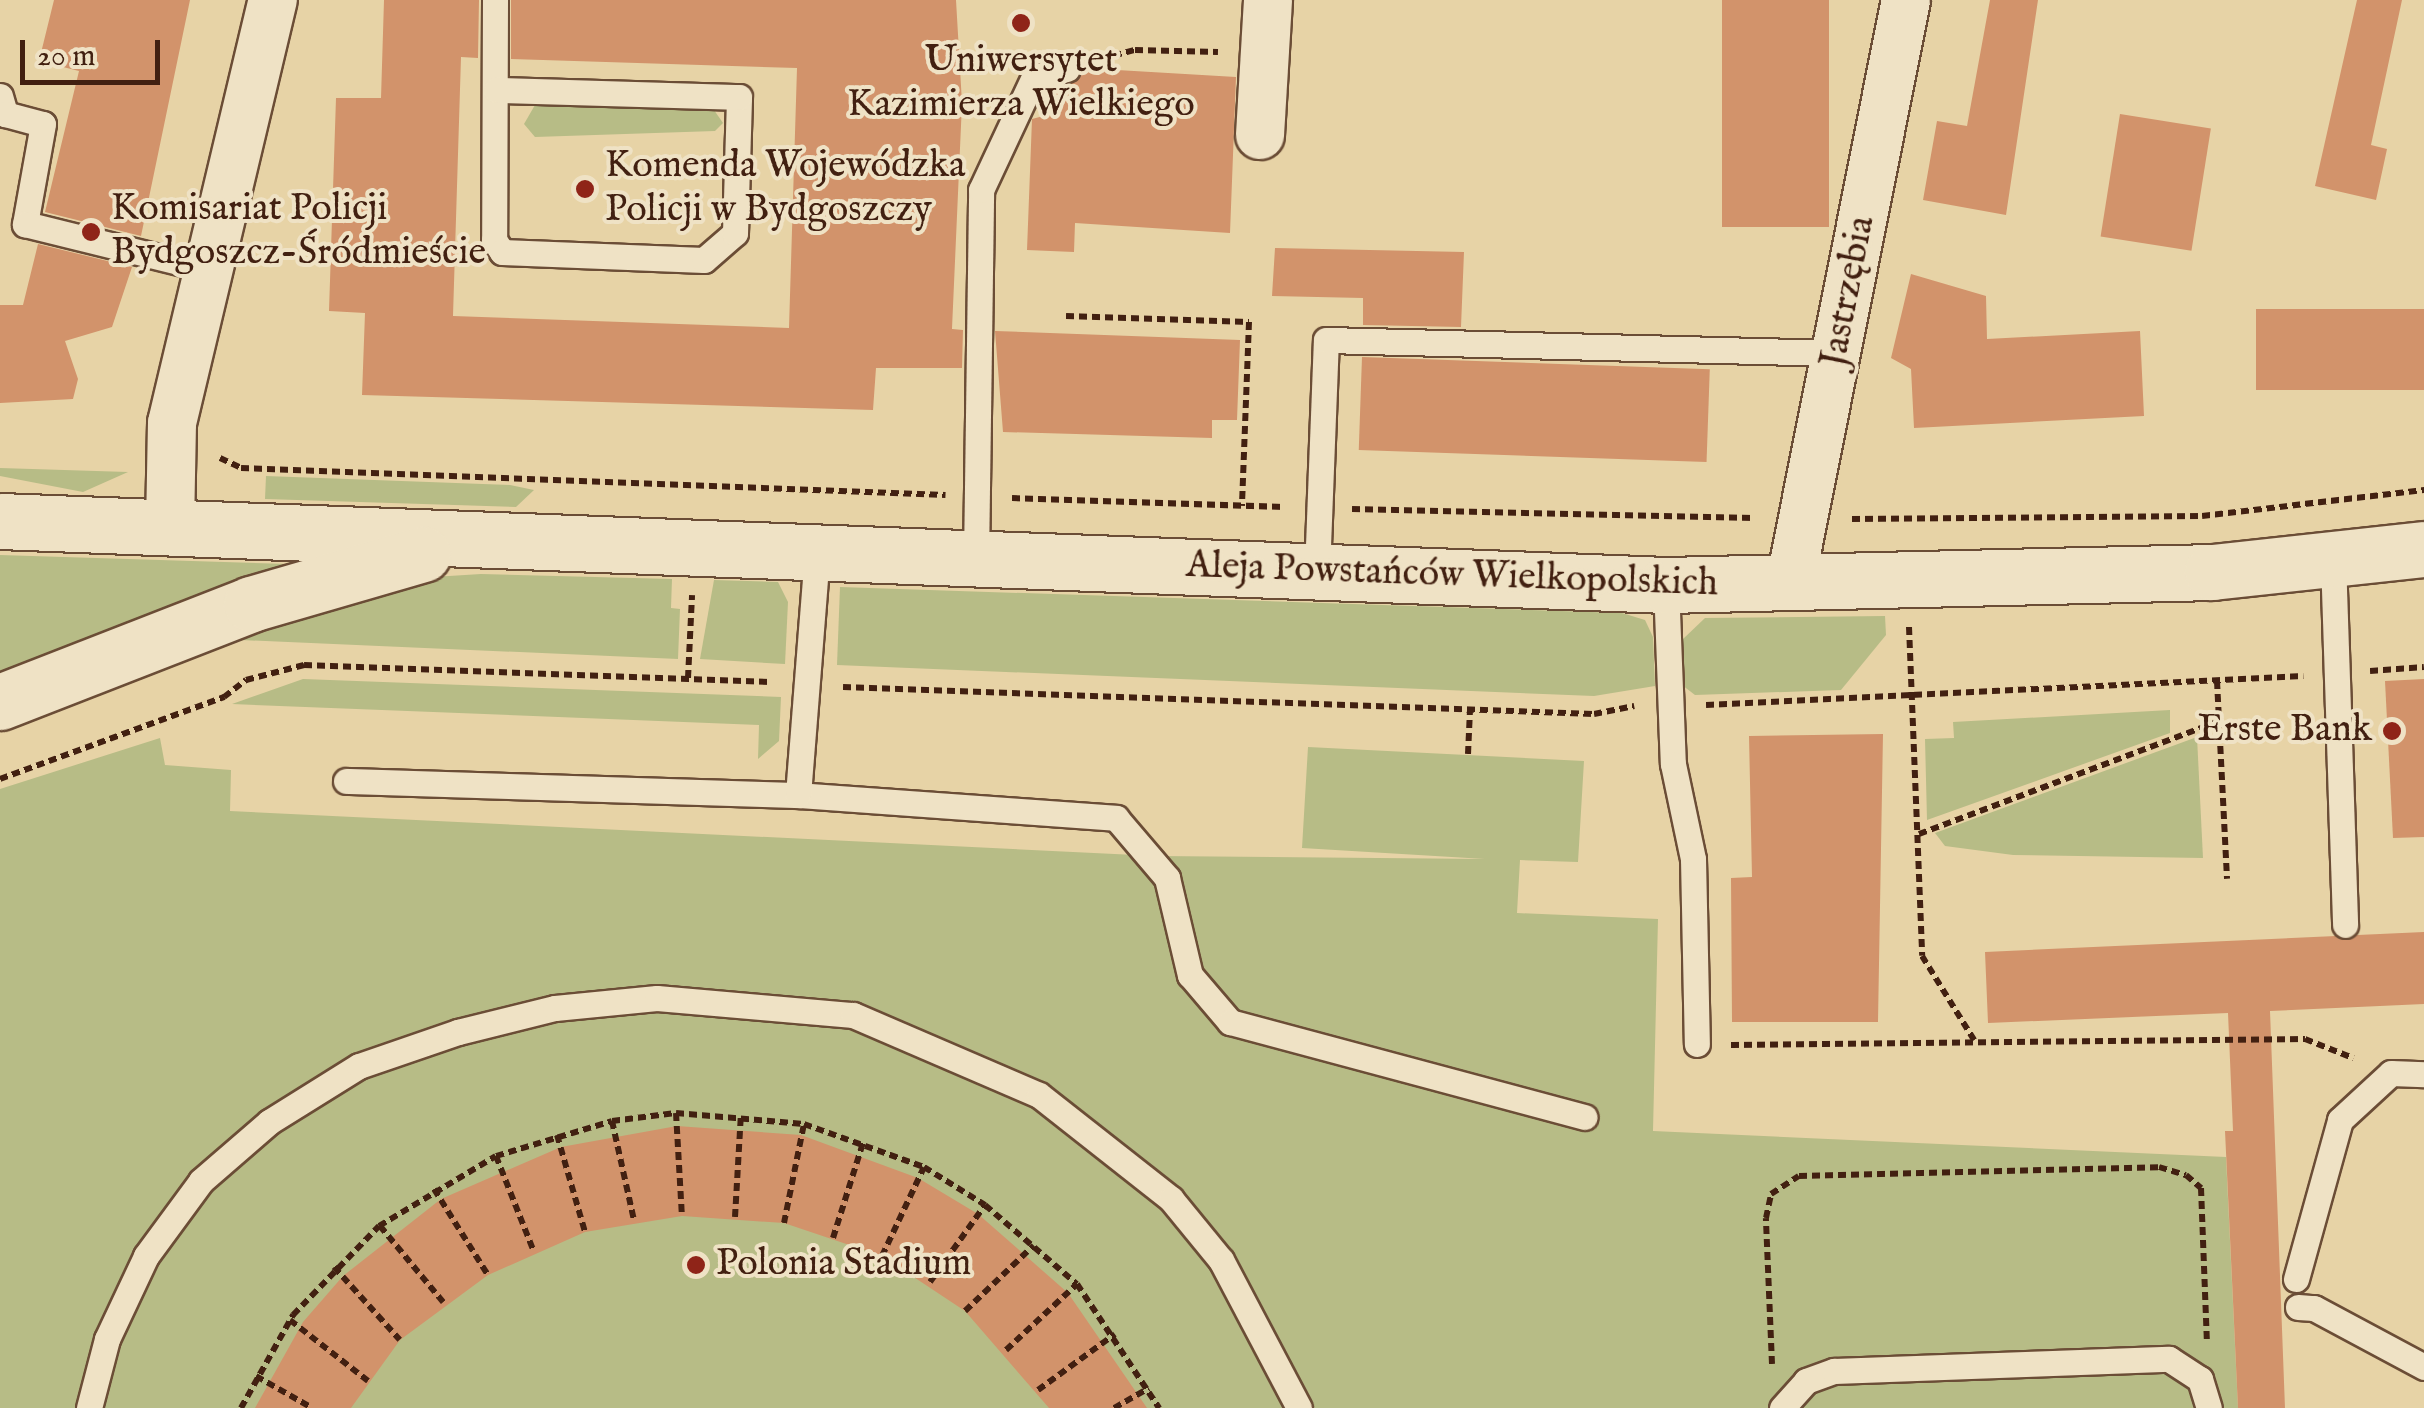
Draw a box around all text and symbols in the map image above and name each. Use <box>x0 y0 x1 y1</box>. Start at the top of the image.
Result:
marker: Uniwersytet Kazimierza Wielkiego <box>1010 12 1032 34</box>
scale bar <box>25 20 165 82</box>
text: 20 m <box>37 38 96 76</box>
place label: Uniwersytet Kazimierza Wielkiego <box>847 39 1195 128</box>
place label: Komenda Wojewódzka Policji w Bydgoszczy <box>605 144 966 233</box>
marker: Komenda Wojewódzka Policji w Bydgoszczy <box>574 178 596 200</box>
place label: Komisariat Policji Bydgoszcz-Śródmieście <box>111 187 486 276</box>
street label: Jastrzębia <box>1812 213 1886 371</box>
marker: Komisariat Policji Bydgoszcz-Śródmieście <box>80 221 102 243</box>
street label: Aleja Powstańców Wielkopolskich <box>1185 544 1719 608</box>
place label: Erste Bank <box>2197 708 2372 754</box>
marker: Erste Bank <box>2381 720 2403 742</box>
place label: Polonia Stadium <box>716 1242 971 1288</box>
marker: Polonia Stadium <box>685 1254 707 1276</box>

